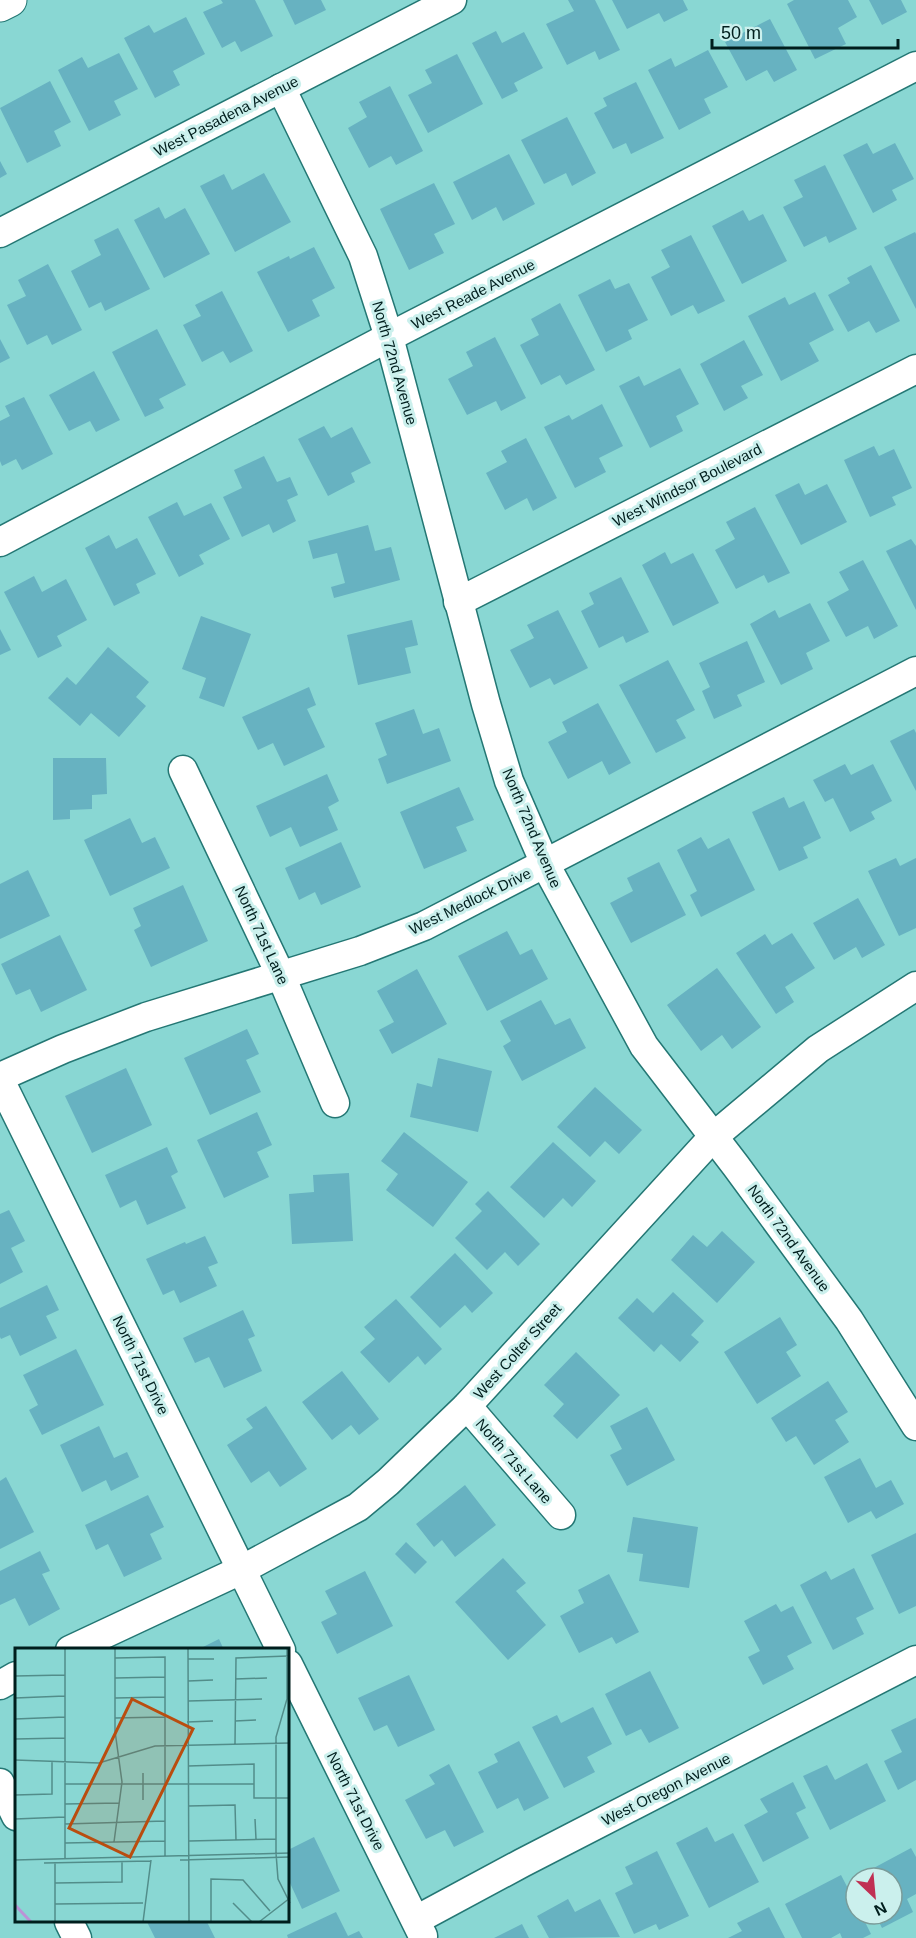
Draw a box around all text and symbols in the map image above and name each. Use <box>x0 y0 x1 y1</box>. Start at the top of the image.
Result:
scale bar <box>712 12 898 50</box>
text: 50 m <box>721 23 761 43</box>
street label: West Pasadena Avenue <box>151 72 301 160</box>
street label: West Reade Avenue <box>408 256 538 332</box>
street label: North 72nd Avenue <box>369 299 421 427</box>
street label: West Windsor Boulevard <box>610 440 764 530</box>
street label: North 72nd Avenue <box>499 766 565 890</box>
street label: West Medlock Drive <box>406 864 534 938</box>
street label: North 71st Lane <box>232 883 292 987</box>
street label: North 72nd Avenue <box>744 1181 834 1295</box>
street label: West Colter Street <box>470 1299 565 1402</box>
street label: North 71st Drive <box>110 1313 172 1417</box>
street label: North 71st Lane <box>473 1415 555 1507</box>
inset map <box>15 1648 290 1923</box>
street label: North 71st Drive <box>324 1749 388 1853</box>
street label: West Oregon Avenue <box>599 1749 733 1829</box>
north arrow <box>844 1866 904 1926</box>
text: N <box>871 1899 889 1919</box>

